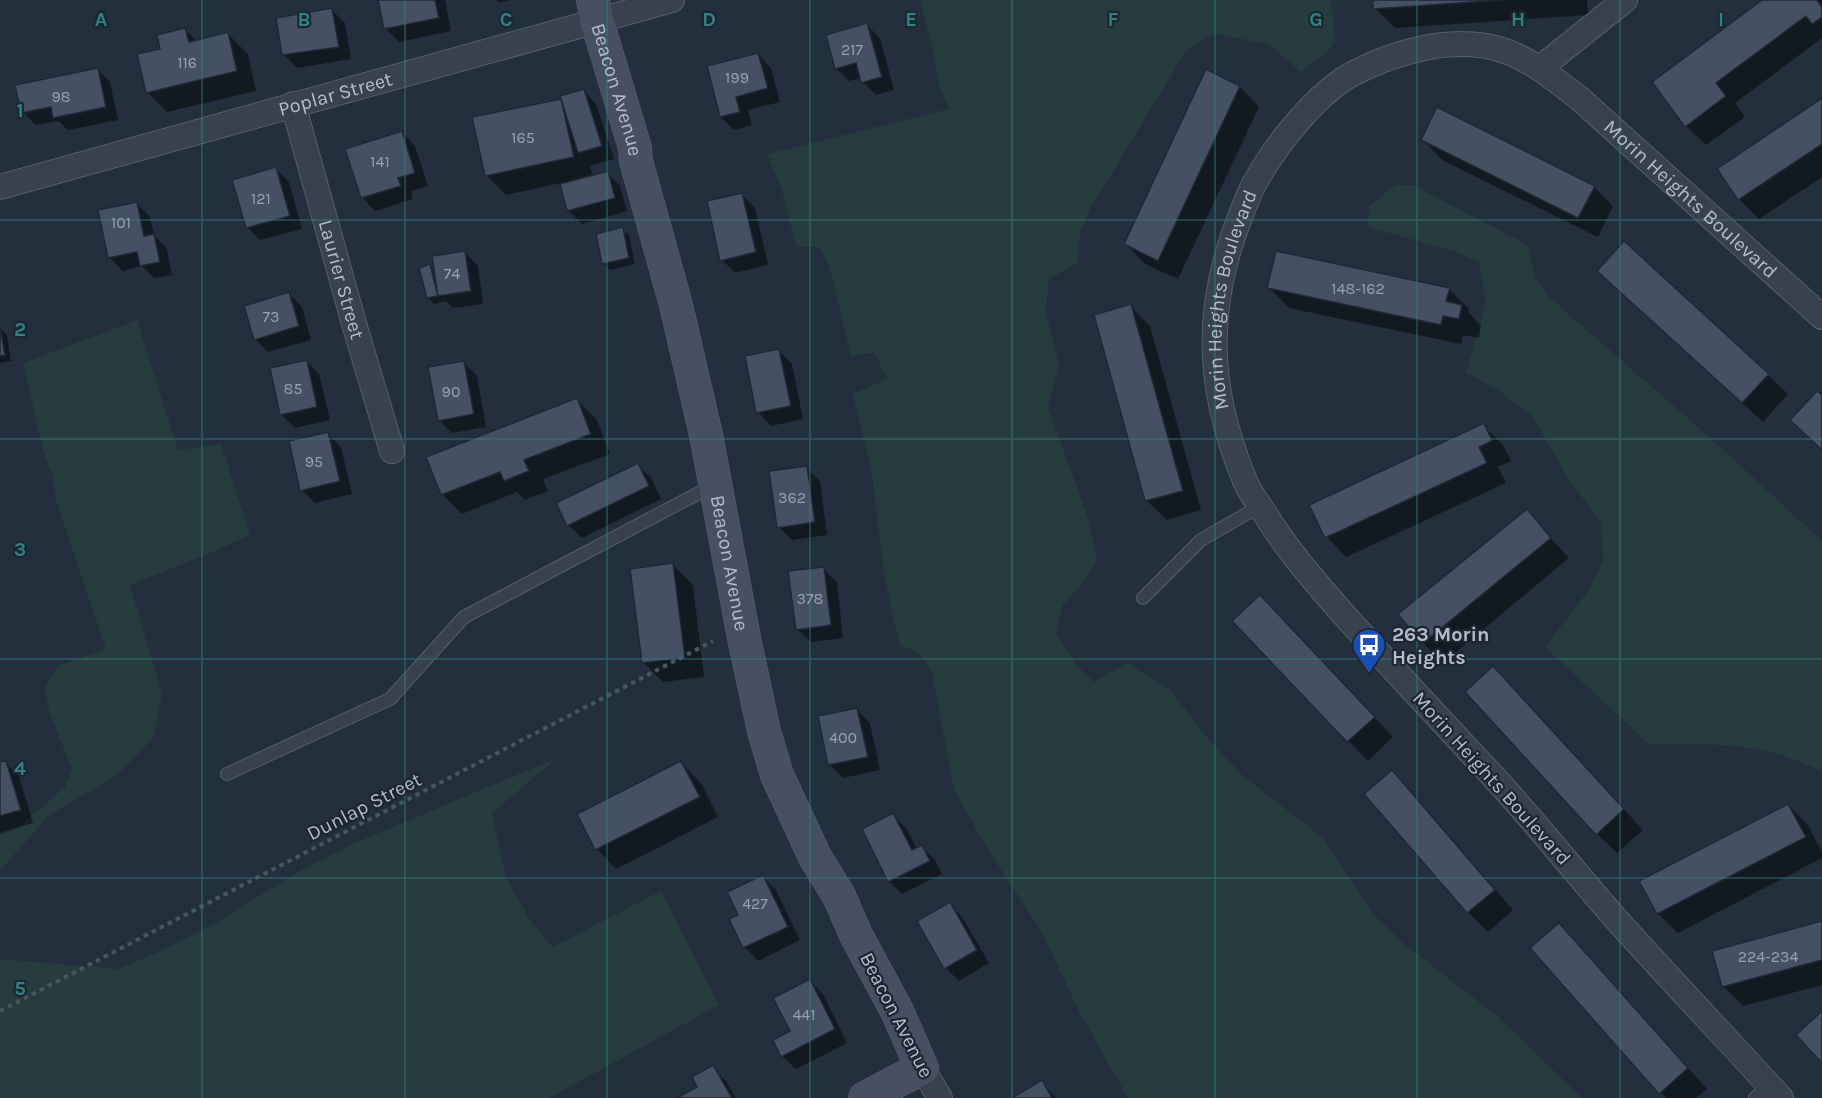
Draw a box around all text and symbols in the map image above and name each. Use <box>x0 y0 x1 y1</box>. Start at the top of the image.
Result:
text: A <box>95 8 108 31</box>
text: B <box>298 8 310 31</box>
text: C <box>500 8 512 31</box>
text: D <box>702 8 716 31</box>
text: E <box>905 8 917 31</box>
text: F <box>1108 8 1119 31</box>
text: G <box>1309 8 1323 31</box>
text: H <box>1511 8 1525 31</box>
text: I <box>1718 8 1724 31</box>
street label: Beacon Avenue <box>586 20 647 157</box>
house number: 217 <box>841 40 864 59</box>
house number: 116 <box>177 53 197 72</box>
street label: Poplar Street <box>276 67 395 121</box>
house number: 199 <box>725 68 749 87</box>
house number: 98 <box>51 87 71 106</box>
text: 1 <box>16 99 24 122</box>
street label: Morin Heights Boulevard <box>1599 115 1782 283</box>
house number: 165 <box>511 128 535 147</box>
house number: 141 <box>370 152 390 171</box>
street label: Morin Heights Boulevard <box>1203 186 1262 412</box>
house number: 121 <box>251 189 271 208</box>
house number: 101 <box>111 213 131 232</box>
street label: Laurier Street <box>314 217 369 342</box>
house number: 74 <box>444 264 460 283</box>
house number: 148-162 <box>1331 279 1385 298</box>
house number: 73 <box>263 307 279 326</box>
text: 2 <box>14 318 26 341</box>
house number: 85 <box>284 379 302 398</box>
house number: 90 <box>442 382 460 401</box>
house number: 95 <box>305 452 323 471</box>
house number: 362 <box>778 488 806 507</box>
street label: Beacon Avenue <box>705 493 753 633</box>
text: 3 <box>14 538 26 561</box>
house number: 378 <box>797 589 823 608</box>
place label: 263 Morin Heights <box>1392 623 1489 669</box>
bus stop icon: 263 Morin Heights <box>1351 627 1387 674</box>
street label: Morin Heights Boulevard <box>1408 687 1575 870</box>
house number: 400 <box>829 728 857 747</box>
text: 4 <box>14 757 26 780</box>
street label: Dunlap Street <box>303 768 426 845</box>
house number: 427 <box>742 894 768 913</box>
house number: 224-234 <box>1738 947 1798 966</box>
street label: Beacon Avenue <box>855 949 938 1082</box>
text: 5 <box>14 977 26 1000</box>
house number: 441 <box>792 1005 816 1024</box>

